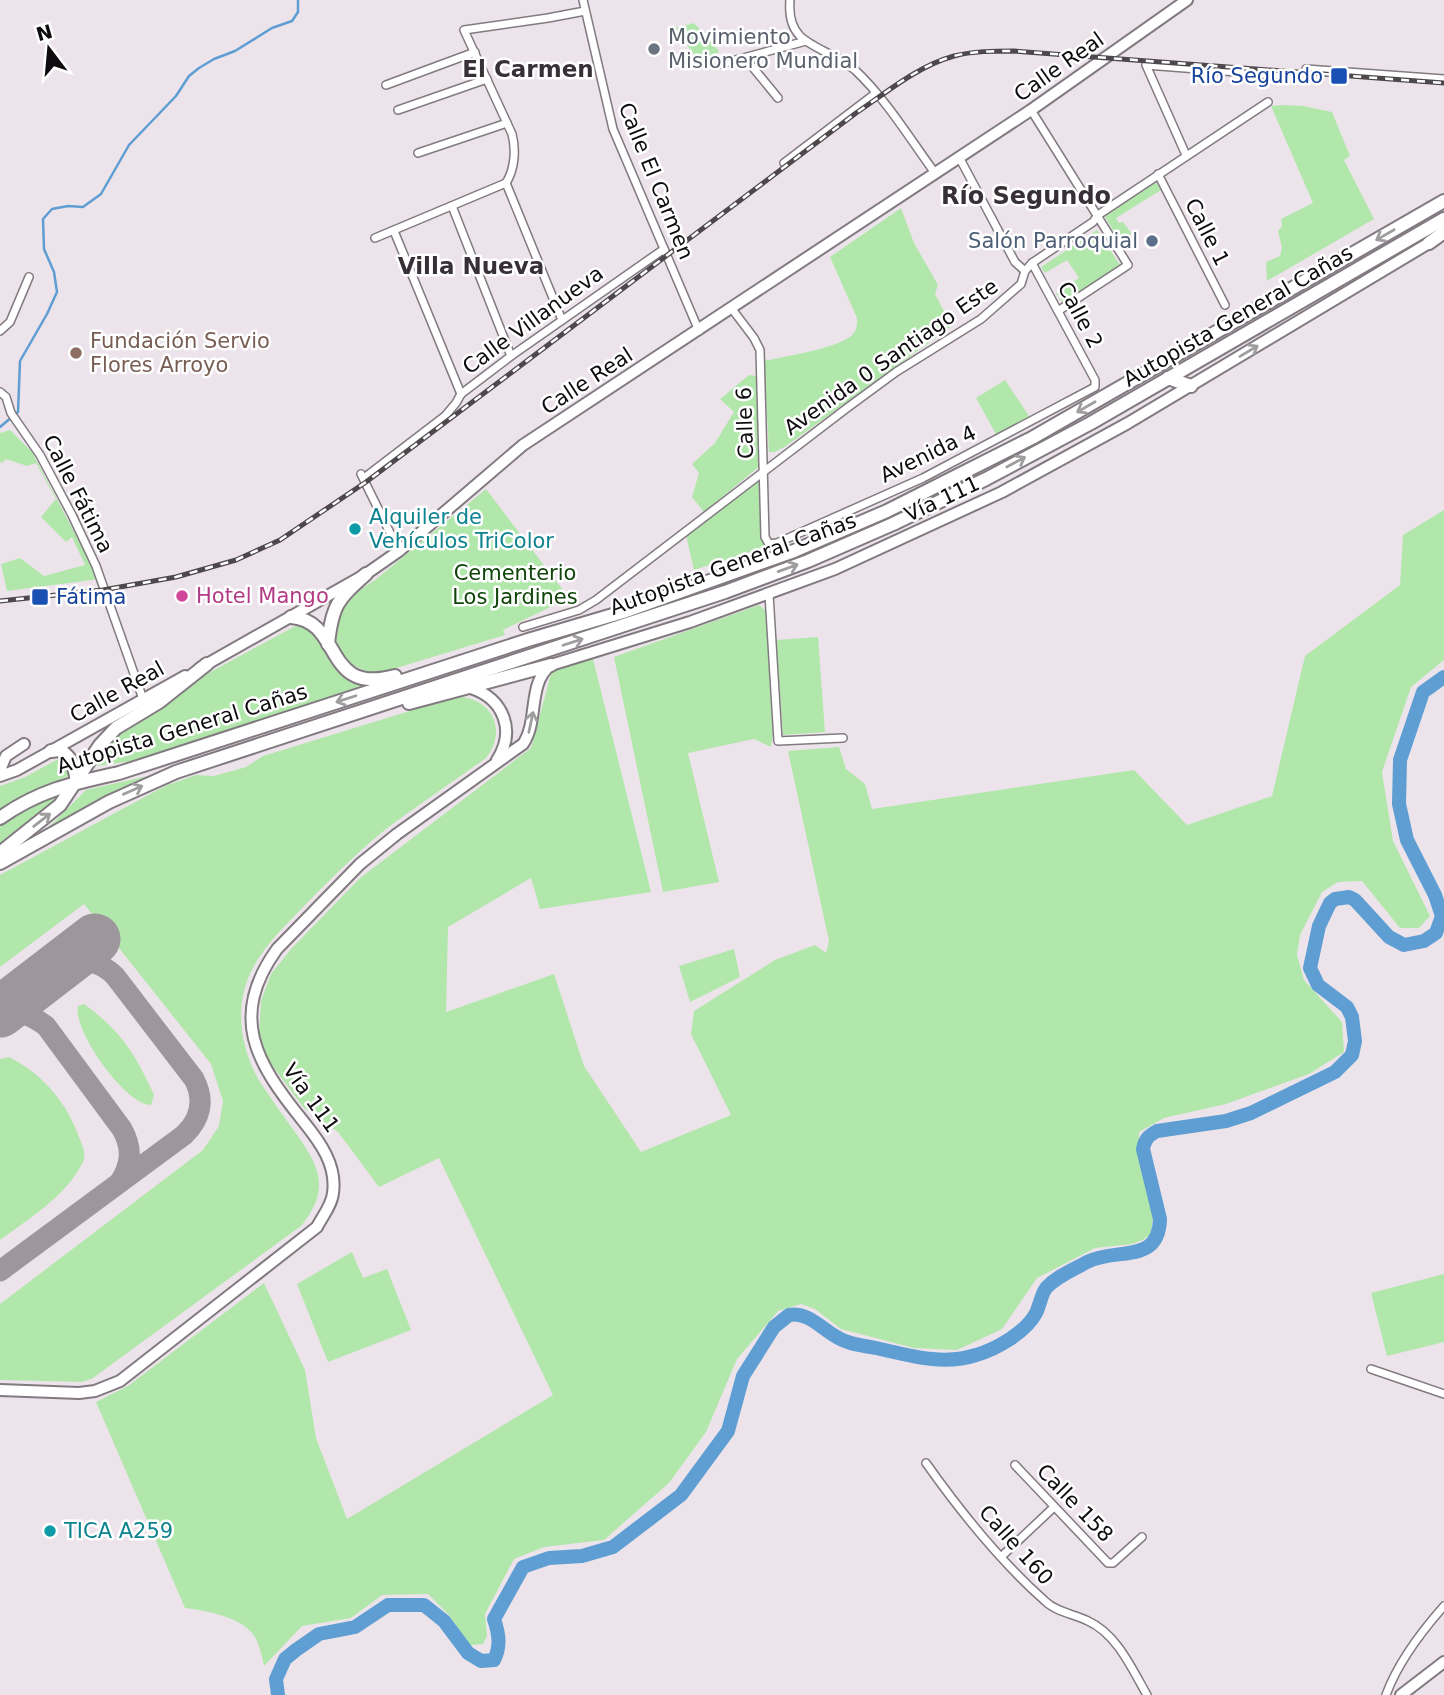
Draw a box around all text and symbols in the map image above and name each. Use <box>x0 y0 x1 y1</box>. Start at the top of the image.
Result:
north arrow <box>14 14 84 84</box>
text: N <box>34 20 55 45</box>
place label: Movimiento Misionero Mundial <box>668 25 858 73</box>
street label: Calle Real <box>1009 27 1109 107</box>
marker: Movimiento Misionero Mundial <box>646 41 662 57</box>
district label: El Carmen <box>462 56 594 82</box>
place label: Río Segundo <box>1191 64 1323 88</box>
marker: Río Segundo <box>1329 66 1349 86</box>
street label: Calle El Carmen <box>614 99 698 263</box>
district label: Río Segundo <box>941 182 1111 210</box>
street label: Calle 1 <box>1180 194 1234 270</box>
place label: Salón Parroquial <box>968 229 1138 253</box>
one-way arrow <box>1375 229 1396 242</box>
marker: Salón Parroquial <box>1144 233 1160 249</box>
street label: Autopista General Cañas <box>1119 240 1357 392</box>
district label: Villa Nueva <box>398 253 544 279</box>
street label: Calle Villanueva <box>458 261 608 379</box>
street label: Avenida 0 Santiago Este <box>780 274 1002 440</box>
street label: Calle 2 <box>1052 278 1108 352</box>
place label: Fundación Servio Flores Arroyo <box>90 329 270 377</box>
street label: Calle Real <box>537 343 637 419</box>
one-way arrow <box>1239 343 1259 357</box>
marker: Fundación Servio Flores Arroyo <box>68 345 84 361</box>
street label: Calle 6 <box>732 387 758 459</box>
one-way arrow <box>1077 400 1097 414</box>
street label: Avenida 4 <box>876 420 980 488</box>
street label: Calle Fátima <box>38 431 118 557</box>
one-way arrow <box>1005 455 1026 469</box>
street label: Vía 111 <box>901 471 983 527</box>
place label: Alquiler de Vehículos TriColor <box>369 505 554 553</box>
street label: Autopista General Cañas <box>606 508 860 620</box>
marker: Alquiler de Vehículos TriColor <box>347 521 363 537</box>
park label: Cementerio Los Jardines <box>452 561 578 609</box>
one-way arrow <box>776 561 798 574</box>
place label: Hotel Mango <box>196 584 329 608</box>
place label: Fátima <box>56 585 126 609</box>
marker: Fátima <box>30 587 50 607</box>
marker: Hotel Mango <box>174 588 190 604</box>
one-way arrow <box>561 635 583 647</box>
street label: Calle Real <box>66 656 168 728</box>
street label: Autopista General Cañas <box>54 679 310 779</box>
one-way arrow <box>335 693 357 706</box>
one-way arrow <box>525 711 538 734</box>
one-way arrow <box>122 783 144 796</box>
one-way arrow <box>32 813 50 828</box>
street label: Vía 111 <box>278 1059 344 1137</box>
street label: Calle 158 <box>1032 1459 1118 1547</box>
street label: Calle 160 <box>974 1500 1058 1590</box>
place label: TICA A259 <box>63 1519 173 1543</box>
marker: TICA A259 <box>42 1523 58 1539</box>

